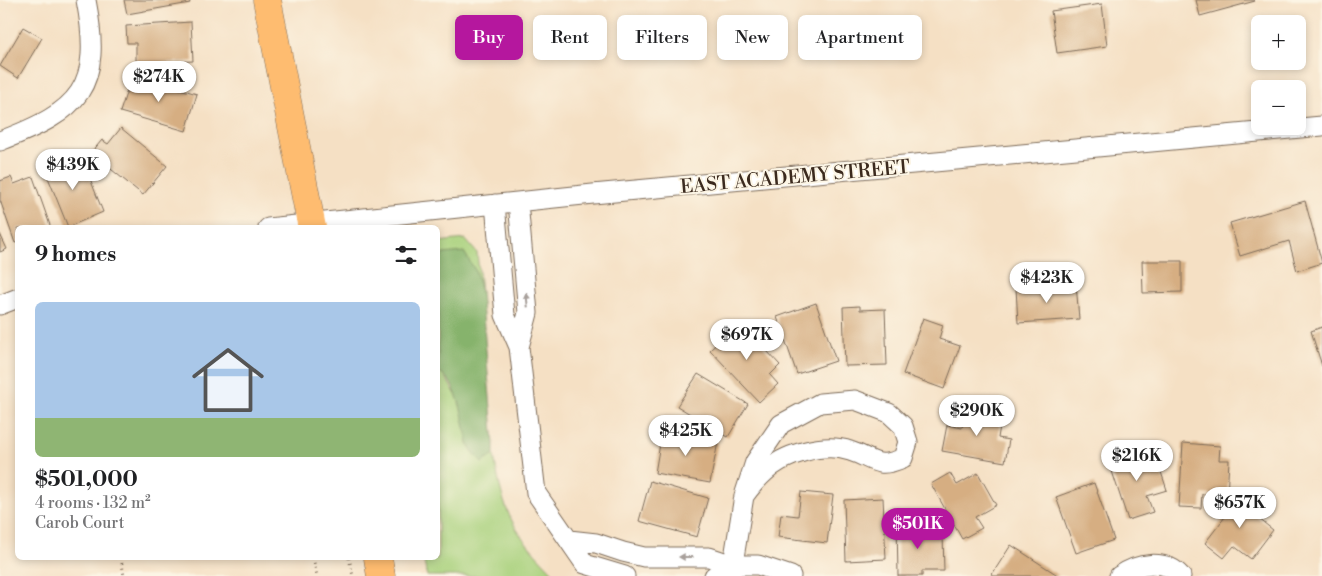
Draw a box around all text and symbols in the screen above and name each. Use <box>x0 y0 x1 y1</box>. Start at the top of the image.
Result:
chip: Buy <box>455 15 523 60</box>
chip: Rent <box>533 15 607 60</box>
chip: Filters <box>617 15 707 60</box>
chip: New <box>717 15 788 60</box>
chip: Apartment <box>798 15 922 60</box>
map controls <box>1251 15 1306 135</box>
button: + <box>1251 15 1306 70</box>
pin: $274K <box>124 61 194 103</box>
text: $274K <box>133 67 185 87</box>
button: − <box>1251 80 1306 135</box>
pin: $439K <box>38 148 108 191</box>
text: $439K <box>47 155 99 175</box>
street label: EAST ACADEMY STREET <box>679 155 911 199</box>
icon: filters <box>392 241 420 269</box>
text: 9 homes <box>35 242 116 268</box>
pin: $423K <box>1012 262 1082 304</box>
text: $423K <box>1021 268 1073 288</box>
one-way arrow <box>523 291 531 307</box>
pin: $697K <box>712 318 782 361</box>
text: $697K <box>721 325 773 345</box>
icon: home <box>183 335 273 425</box>
pin: $290K <box>942 394 1012 437</box>
text: $290K <box>950 401 1004 421</box>
pin: $425K <box>651 414 721 457</box>
text: $425K <box>659 421 713 441</box>
pin: $216K <box>1102 440 1172 482</box>
text: $216K <box>1112 446 1162 466</box>
text: $501,000 <box>35 467 138 493</box>
pin: $657K <box>1205 486 1275 529</box>
text: 4 rooms · 132 m² <box>35 493 151 513</box>
text: $657K <box>1214 493 1266 513</box>
pin: $501K <box>883 508 953 550</box>
text: Carob Court <box>35 513 124 533</box>
text: $501K <box>892 514 944 534</box>
one-way arrow <box>677 552 693 560</box>

